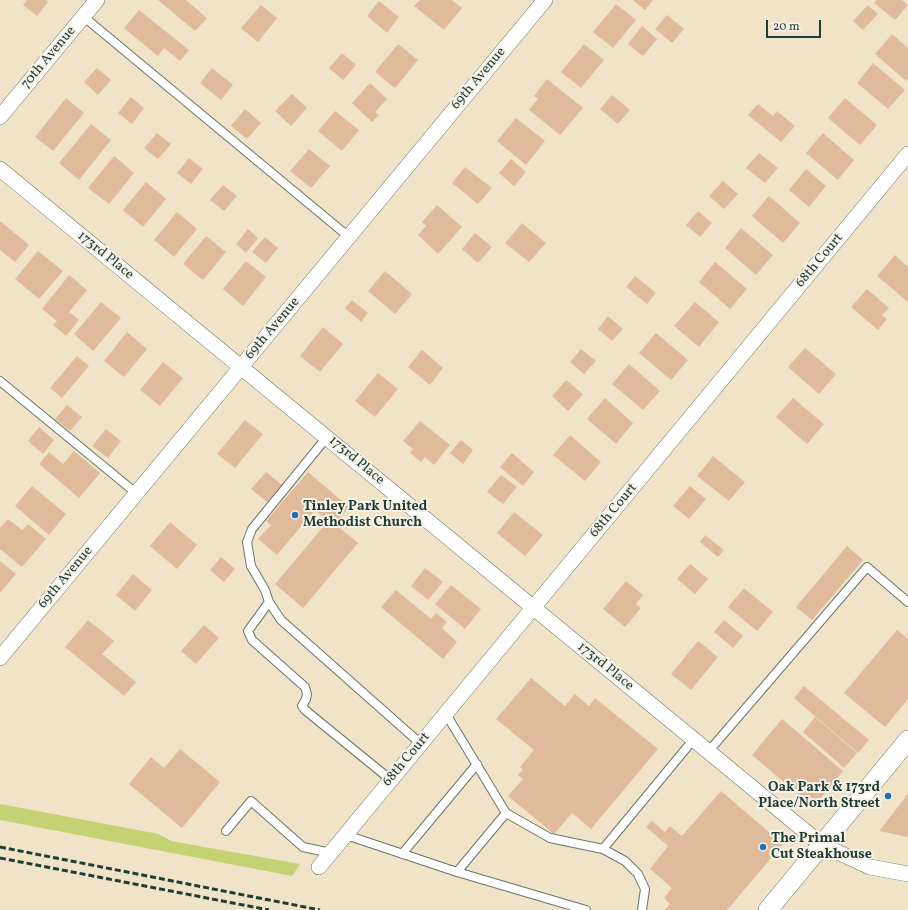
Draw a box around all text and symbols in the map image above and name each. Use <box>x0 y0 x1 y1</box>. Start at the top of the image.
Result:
scale bar <box>768 12 823 38</box>
text: 20 m <box>773 19 800 35</box>
street label: 70th Avenue <box>18 23 80 93</box>
street label: 69th Avenue <box>448 44 510 114</box>
street label: 173rd Place <box>73 228 137 284</box>
street label: 68th Court <box>793 231 847 291</box>
street label: 69th Avenue <box>242 294 304 364</box>
street label: 173rd Place <box>325 433 387 489</box>
street label: 68th Court <box>587 481 641 541</box>
place label: Tinley Park United Methodist Church <box>303 499 427 532</box>
marker: Tinley Park United Methodist Church <box>290 510 300 520</box>
street label: 69th Avenue <box>35 543 97 613</box>
street label: 173rd Place <box>573 639 637 695</box>
street label: 68th Court <box>380 730 434 790</box>
place label: Oak Park & 173rd Place/North Street <box>758 780 880 812</box>
marker: Oak Park & 173rd Place/North Street <box>883 791 893 801</box>
place label: The Primal Cut Steakhouse <box>771 831 872 864</box>
marker: The Primal Cut Steakhouse <box>758 842 768 852</box>

